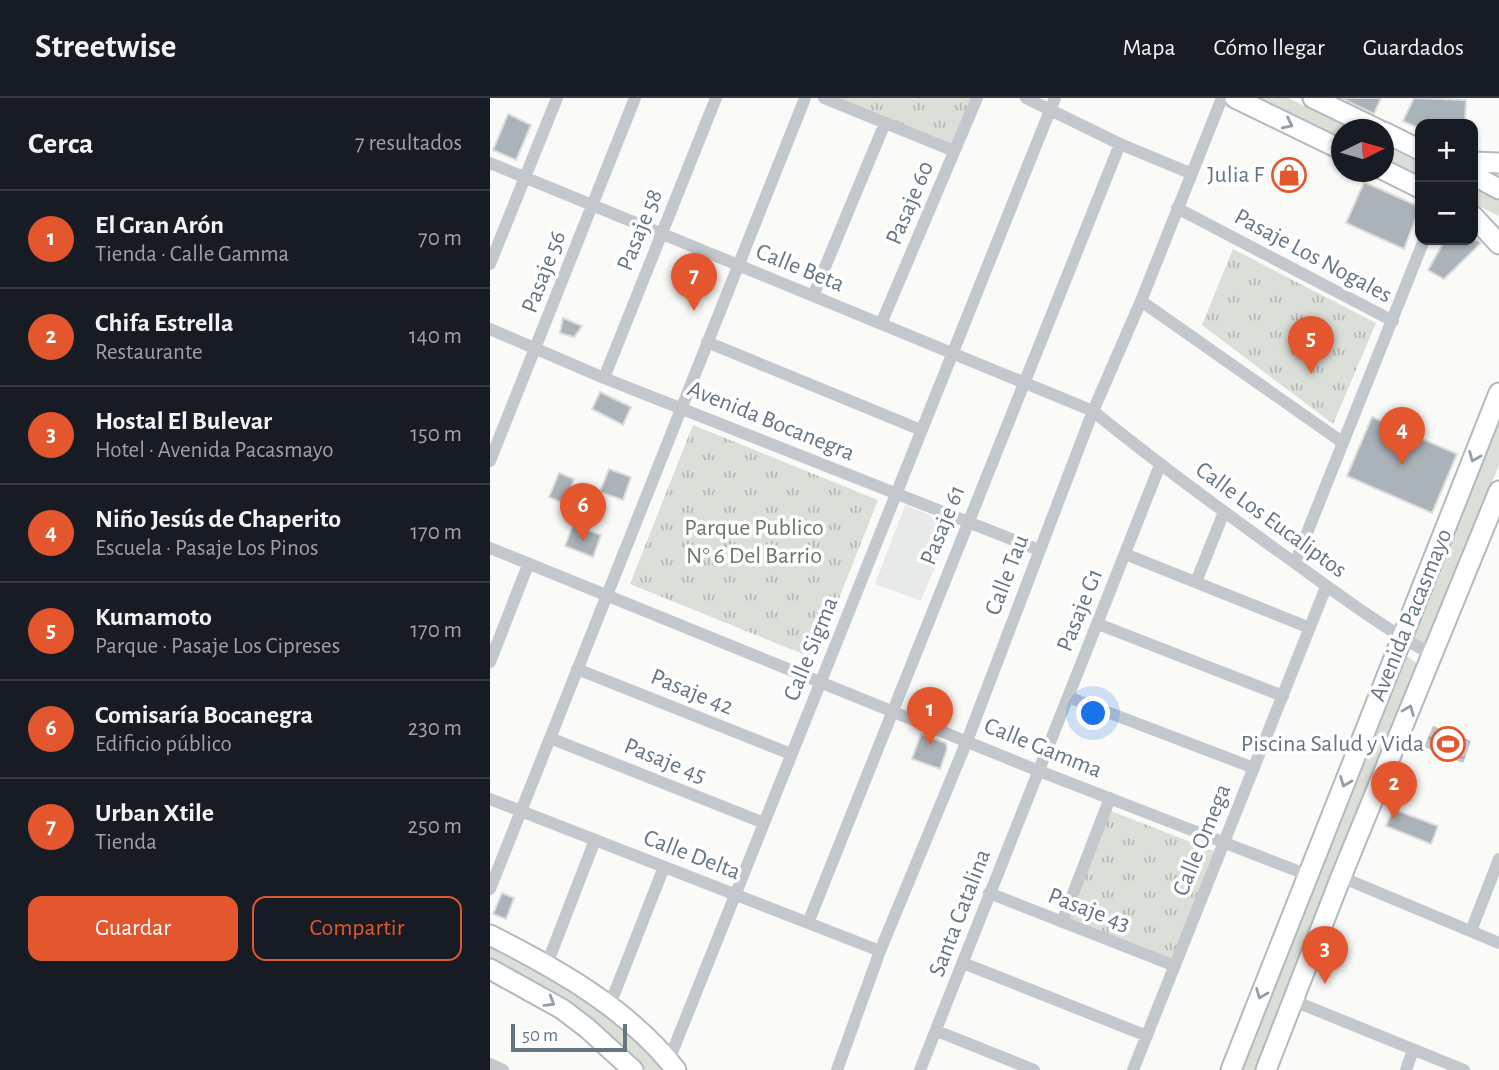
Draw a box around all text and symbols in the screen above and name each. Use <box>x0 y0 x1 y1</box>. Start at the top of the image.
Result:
text: Streetwise <box>35 31 176 64</box>
text: Mapa <box>1122 36 1176 60</box>
text: Cómo llegar <box>1214 36 1325 60</box>
text: Guardados <box>1363 36 1464 60</box>
one-way arrow <box>1281 116 1293 130</box>
north arrow <box>1331 119 1394 182</box>
map controls <box>1415 119 1478 245</box>
button: + <box>1415 119 1478 182</box>
text: Cerca <box>28 129 93 159</box>
text: 7 resultados <box>355 132 462 155</box>
shop icon: Julia F <box>1270 156 1308 194</box>
street label: Pasaje 60 <box>882 158 938 248</box>
place label: Julia F <box>1207 163 1265 187</box>
button: − <box>1415 182 1478 245</box>
street label: Pasaje 58 <box>613 186 667 274</box>
street label: Pasaje Los Nogales <box>1230 204 1396 308</box>
text: El Gran Arón <box>95 212 224 238</box>
text: 1 <box>47 227 55 250</box>
text: 70 m <box>418 227 462 250</box>
street label: Pasaje 56 <box>517 228 571 316</box>
street label: Calle Beta <box>752 239 848 297</box>
text: Tienda · Calle Gamma <box>95 243 289 266</box>
pin: 7 <box>671 253 717 311</box>
text: Chifa Estrella <box>95 310 233 336</box>
pin: 5 <box>1288 316 1334 374</box>
text: 2 <box>46 325 56 348</box>
text: 140 m <box>409 325 462 348</box>
text: Restaurante <box>95 341 203 364</box>
street label: Avenida Bocanegra <box>684 377 858 465</box>
pin: 4 <box>1379 407 1425 465</box>
text: Hostal El Bulevar <box>95 408 272 434</box>
text: 3 <box>46 423 56 446</box>
text: 150 m <box>410 423 462 446</box>
text: Hotel · Avenida Pacasmayo <box>95 439 334 462</box>
one-way arrow <box>1468 450 1482 462</box>
street label: Calle Los Eucaliptos <box>1191 457 1351 583</box>
street label: Pasaje 61 <box>916 482 970 568</box>
pin: 6 <box>560 483 606 541</box>
text: Niño Jesús de Chaperito <box>95 506 341 532</box>
park label: Parque Publico N° 6 Del Barrio <box>684 516 824 568</box>
text: 4 <box>45 521 57 544</box>
text: 170 m <box>410 521 462 544</box>
street label: Avenida Pacasmayo <box>1365 525 1457 705</box>
street label: Calle Tau <box>981 532 1033 618</box>
text: Escuela · Pasaje Los Pinos <box>95 537 319 560</box>
street label: Pasaje G1 <box>1053 565 1107 655</box>
street label: Calle Sigma <box>779 594 843 704</box>
text: Kumamoto <box>95 604 212 630</box>
text: 5 <box>46 619 56 642</box>
text: 170 m <box>410 619 462 642</box>
text: Parque · Pasaje Los Cipreses <box>95 635 340 658</box>
street label: Pasaje 42 <box>647 665 737 719</box>
pin: 1 <box>907 687 953 745</box>
your location <box>1076 696 1110 730</box>
text: Comisaría Bocanegra <box>95 702 313 728</box>
one-way arrow <box>1400 705 1414 717</box>
street label: Calle Gamma <box>981 714 1105 782</box>
text: 6 <box>45 717 57 740</box>
text: 230 m <box>408 717 462 740</box>
sports icon: Piscina Salud y Vida <box>1429 725 1467 763</box>
place label: Piscina Salud y Vida <box>1241 732 1424 756</box>
text: Edificio público <box>95 733 232 756</box>
street label: Pasaje 45 <box>621 734 709 788</box>
pin: 2 <box>1371 761 1417 819</box>
one-way arrow <box>1340 776 1354 788</box>
street label: Calle Omega <box>1169 781 1235 899</box>
text: Urban Xtile <box>95 800 214 826</box>
text: 7 <box>46 815 56 838</box>
text: 250 m <box>408 815 462 838</box>
street label: Calle Delta <box>640 826 744 884</box>
text: Tienda <box>95 831 157 854</box>
street label: Santa Catalina <box>925 846 995 980</box>
street label: Pasaje 43 <box>1045 883 1133 937</box>
button: Guardar <box>28 896 238 961</box>
button: Compartir <box>252 896 462 961</box>
pin: 3 <box>1302 926 1348 984</box>
one-way arrow <box>1255 986 1269 999</box>
one-way arrow <box>542 994 555 1007</box>
scale bar <box>511 1021 626 1053</box>
text: 50 m <box>522 1026 558 1045</box>

